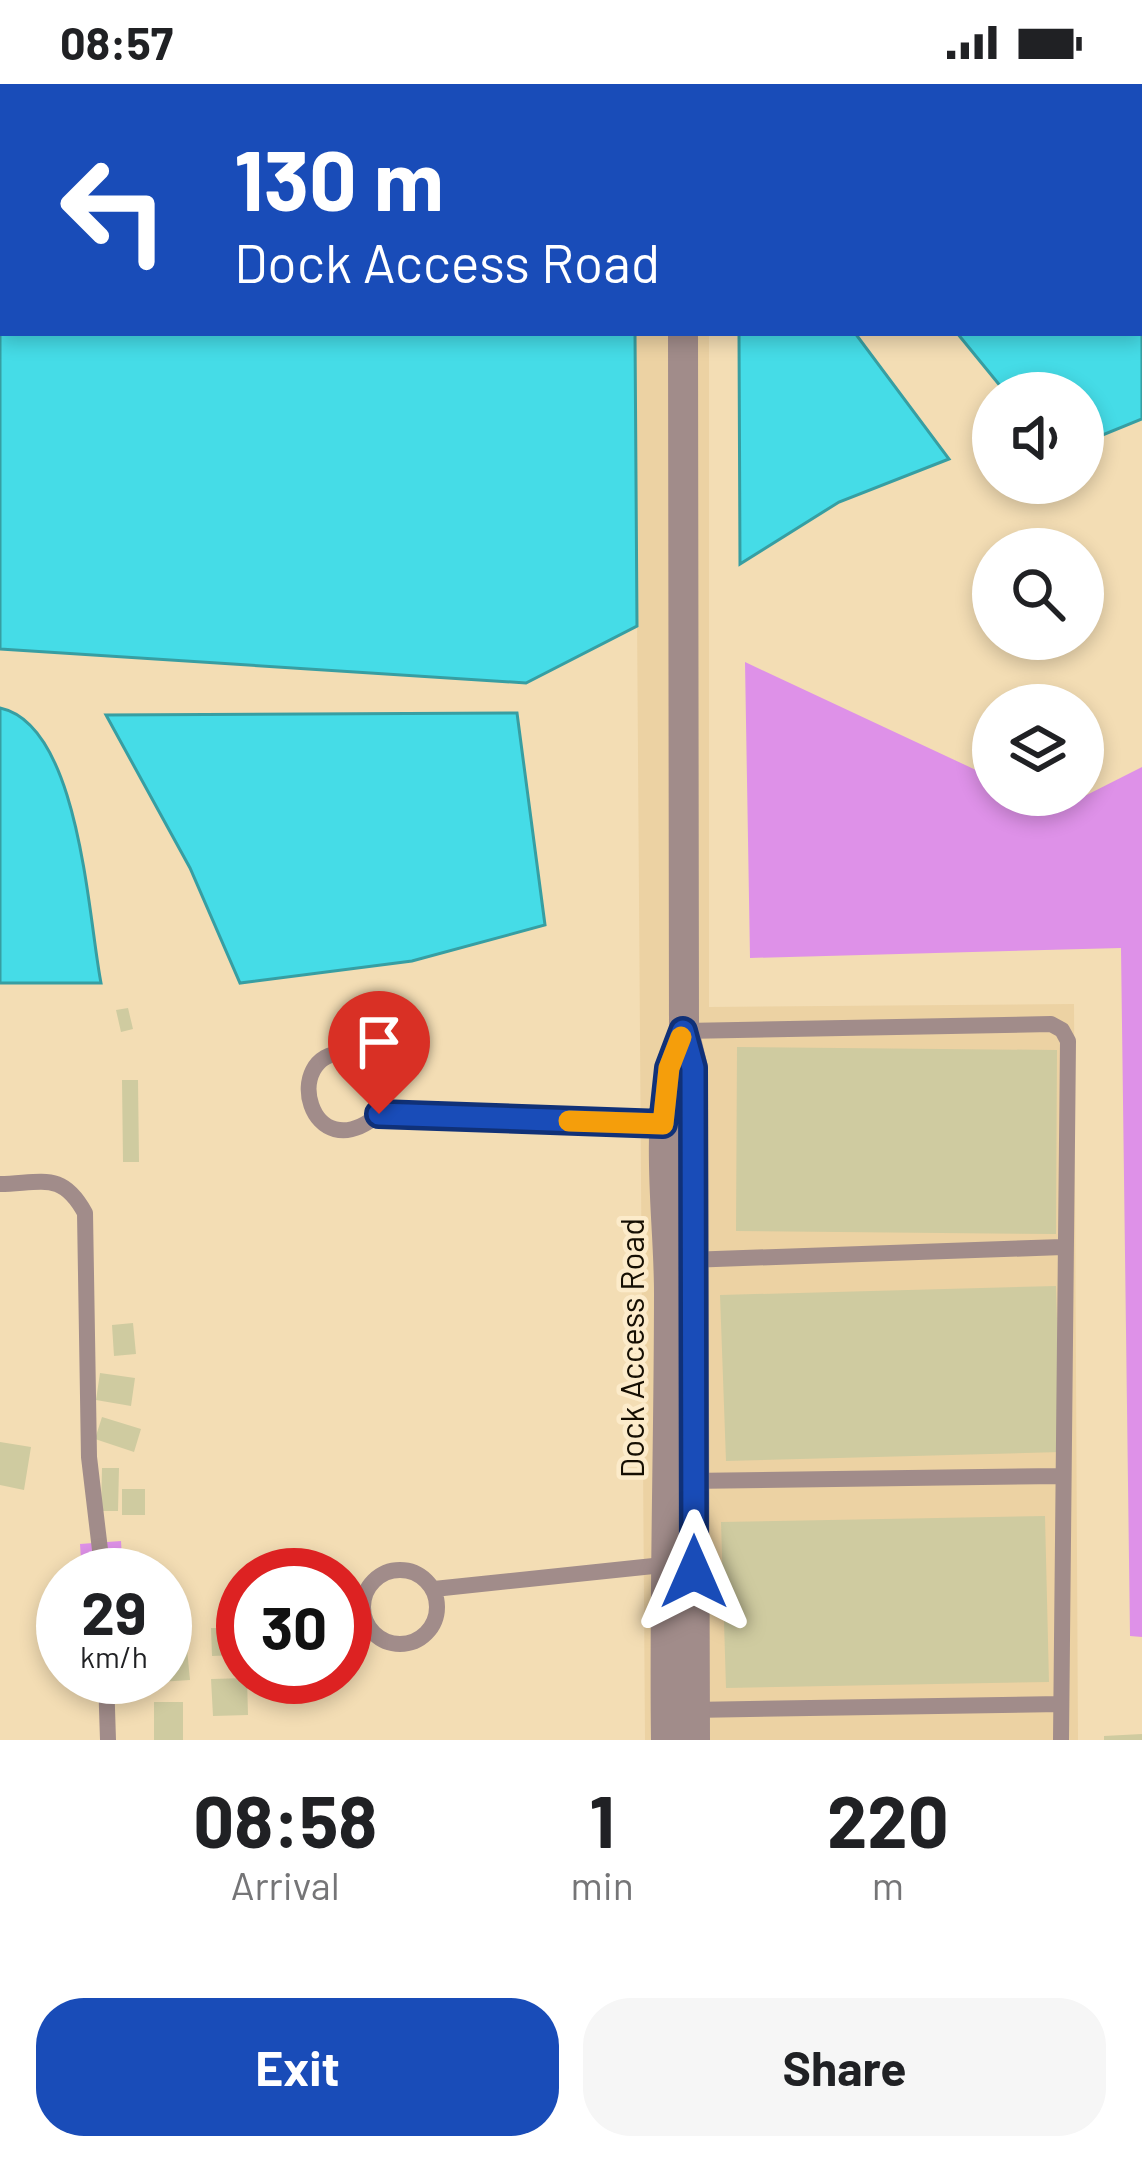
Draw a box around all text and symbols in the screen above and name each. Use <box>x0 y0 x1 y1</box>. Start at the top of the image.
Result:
text: 08:57 <box>60 15 173 69</box>
text: 130 m <box>234 127 444 228</box>
icon: left <box>36 132 192 288</box>
text: Dock Access Road <box>234 229 660 294</box>
map controls <box>972 372 1104 816</box>
button: sound <box>972 372 1104 504</box>
button: search <box>972 528 1104 660</box>
button: layers <box>972 684 1104 816</box>
pin <box>328 991 430 1114</box>
icon: arrive <box>346 1009 412 1075</box>
street label: Dock Access Road <box>611 1218 651 1478</box>
position arrow <box>631 1509 757 1635</box>
speed limit sign: 30 <box>216 1548 372 1704</box>
text: 29 <box>81 1575 147 1647</box>
text: km/h <box>80 1638 148 1674</box>
text: 08:58 <box>193 1776 377 1862</box>
text: 1 <box>589 1776 615 1862</box>
text: 220 <box>827 1776 949 1862</box>
text: Arrival <box>231 1861 340 1908</box>
text: min <box>571 1861 634 1908</box>
text: m <box>872 1861 904 1908</box>
button: Exit <box>36 1998 559 2136</box>
button: Share <box>583 1998 1106 2136</box>

